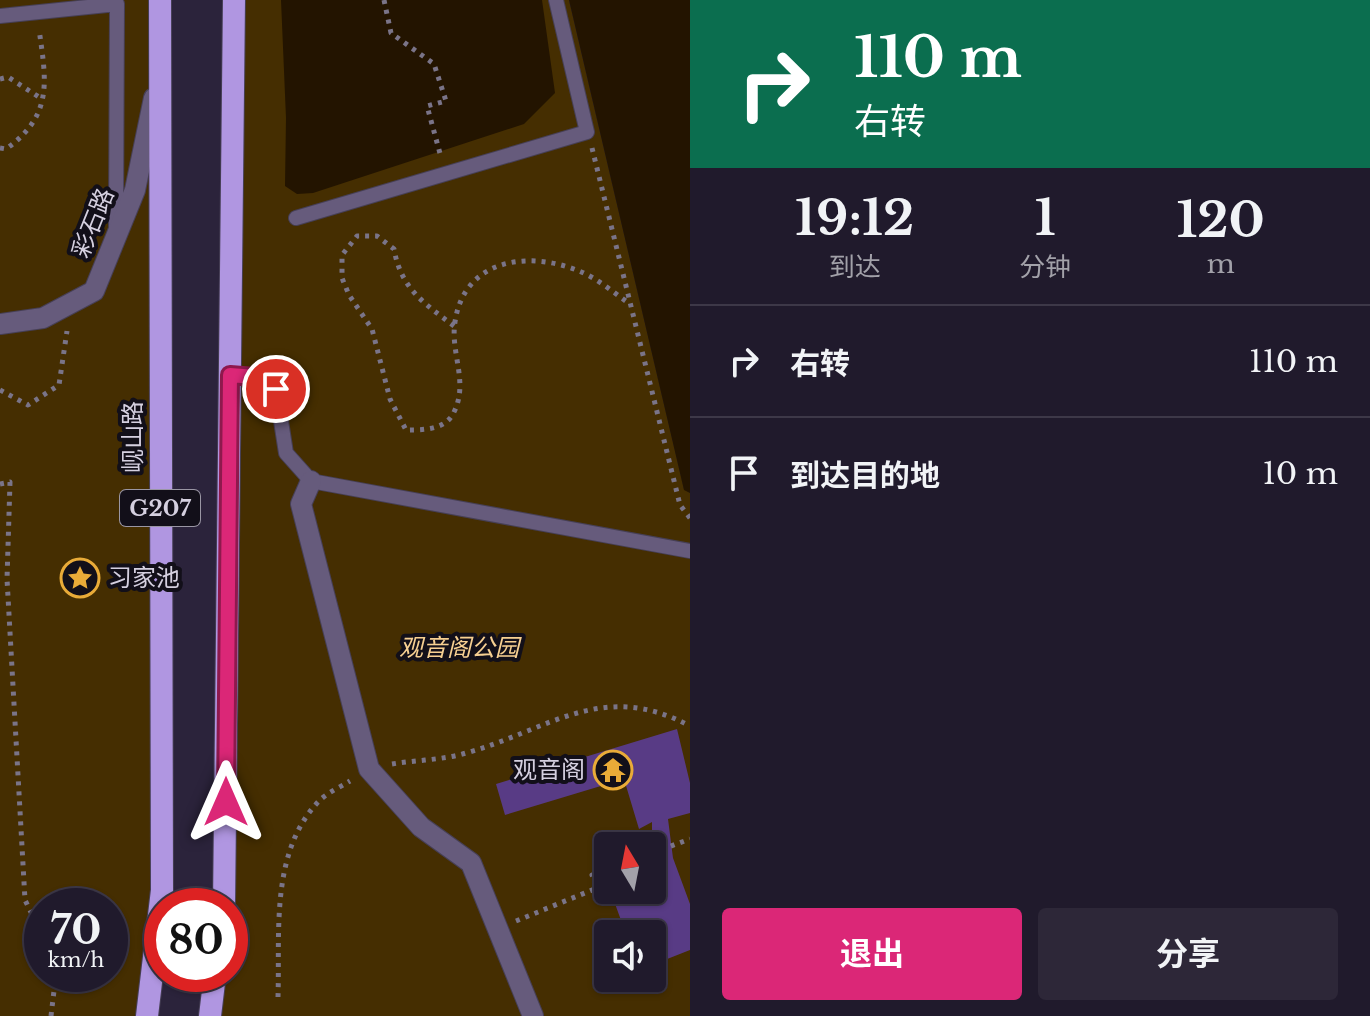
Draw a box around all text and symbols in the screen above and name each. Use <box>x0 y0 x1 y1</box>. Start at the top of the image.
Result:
text: 110 m <box>854 23 1022 92</box>
icon: right <box>722 32 826 136</box>
text: 右转 <box>854 99 926 144</box>
street label: 彩石路 <box>66 184 119 262</box>
text: 19:12 <box>795 188 914 248</box>
text: 1 <box>1035 188 1056 248</box>
text: 120 <box>1176 190 1265 250</box>
text: m <box>1207 248 1235 280</box>
text: 到达 <box>829 251 881 283</box>
text: 分钟 <box>1019 251 1071 283</box>
icon: right <box>722 339 766 383</box>
text: 110 m <box>1249 343 1338 380</box>
text: 右转 <box>790 345 850 382</box>
pin <box>242 355 310 423</box>
icon: arrive <box>254 367 298 411</box>
street label: 岘山路 <box>118 401 147 473</box>
icon: arrive <box>722 451 766 495</box>
text: 10 m <box>1262 455 1338 492</box>
text: 到达目的地 <box>790 457 940 494</box>
road number: G207 <box>120 490 200 526</box>
place icon: 习家池 <box>59 557 101 599</box>
place label: 习家池 <box>108 563 180 592</box>
park label: 观音阁公园 <box>399 633 522 662</box>
temple icon: 观音阁 <box>592 749 634 791</box>
place label: 观音阁 <box>513 755 585 784</box>
position arrow <box>184 760 268 844</box>
north arrow <box>594 832 666 904</box>
map controls <box>594 832 666 992</box>
speed limit sign: 80 <box>144 888 248 992</box>
text: 70 <box>51 905 101 955</box>
button: 退出 <box>722 908 1022 1000</box>
button: 分享 <box>1038 908 1338 1000</box>
button: sound <box>594 920 666 992</box>
text: km/h <box>48 948 104 972</box>

